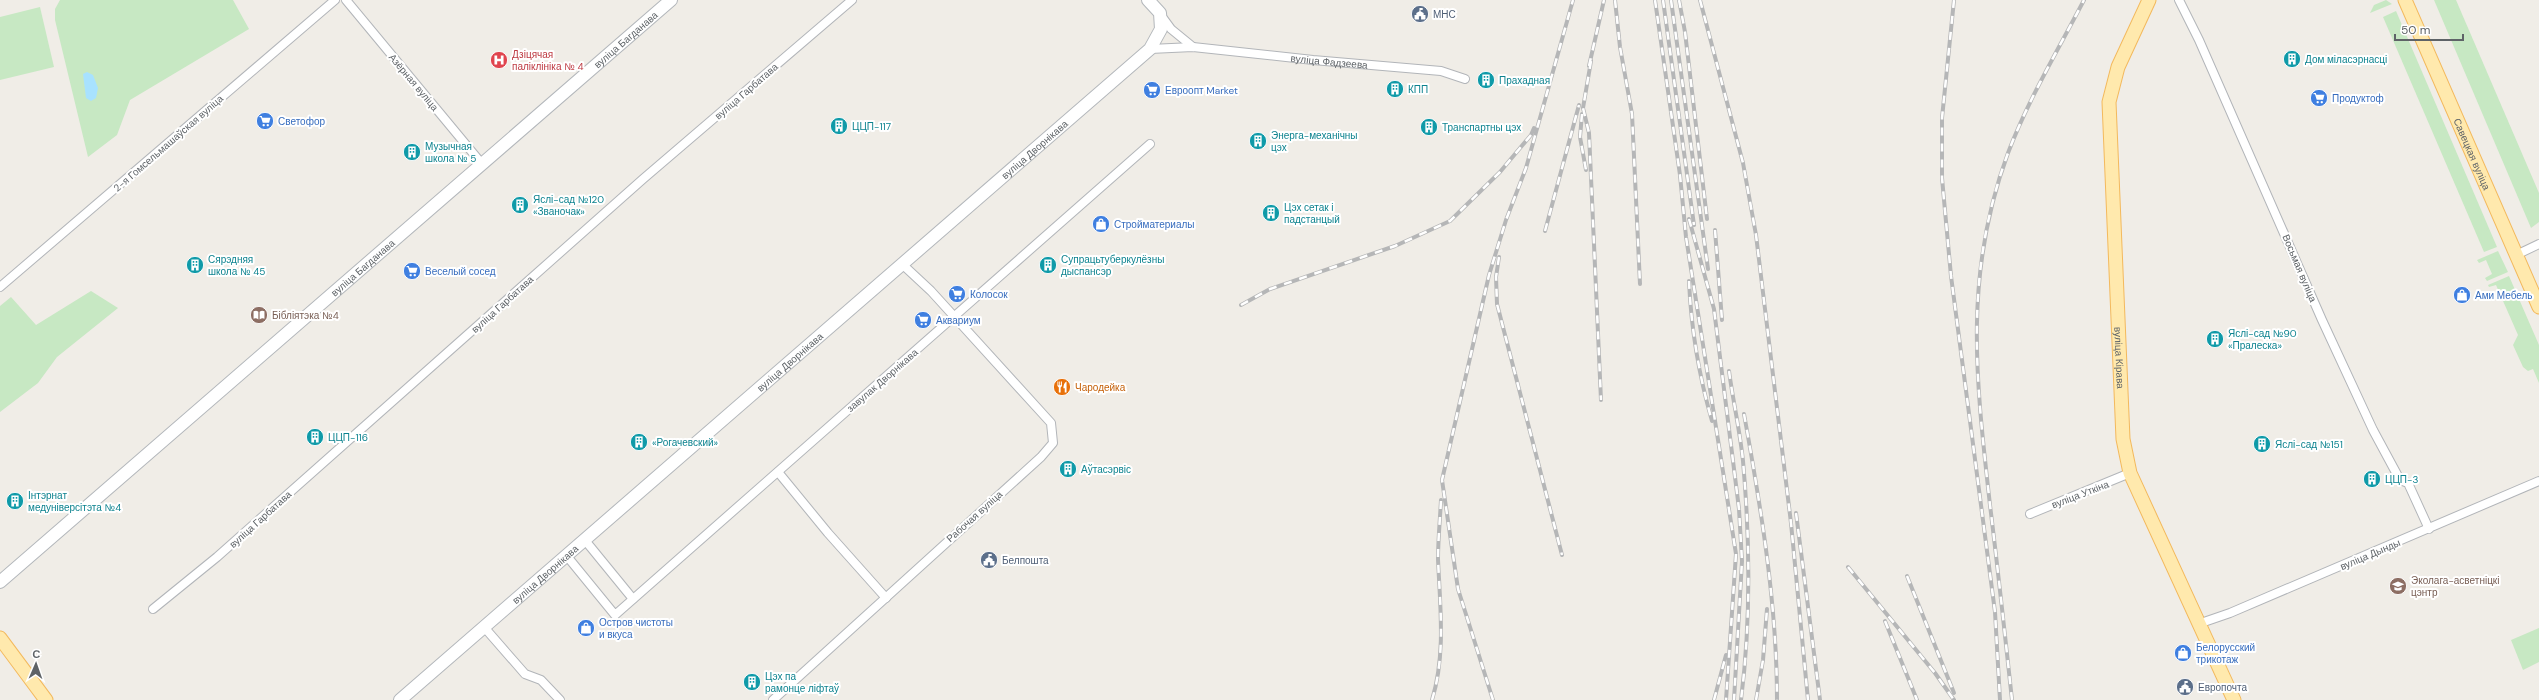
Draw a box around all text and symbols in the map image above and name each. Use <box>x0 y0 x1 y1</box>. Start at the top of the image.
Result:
public building icon: МНС <box>1410 4 1430 24</box>
street label: вуліца Багданава <box>591 8 661 71</box>
place label: МНС <box>1433 8 1456 21</box>
scale bar <box>2395 16 2463 42</box>
text: 50 m <box>2401 22 2430 38</box>
place label: Дзіцячая паліклініка № 4 <box>512 48 584 73</box>
building icon: Дом міласэрнасці <box>2282 49 2302 69</box>
hospital icon: Дзіцячая паліклініка № 4 <box>489 50 509 70</box>
street label: Азёрная вуліца <box>386 51 442 114</box>
street label: вуліца Фадзеева <box>1290 52 1369 72</box>
place label: Дом міласэрнасці <box>2305 53 2387 66</box>
street label: вуліца Гарбатава <box>712 60 781 122</box>
building icon: Прахадная <box>1476 70 1496 90</box>
place label: Прахадная <box>1499 74 1550 87</box>
building icon: КПП <box>1385 79 1405 99</box>
supermarket icon: Евроопт Market <box>1142 80 1162 100</box>
place label: КПП <box>1408 83 1428 96</box>
place label: Евроопт Market <box>1165 84 1238 97</box>
supermarket icon: Продуктоф <box>2309 88 2329 108</box>
street label: 2-я Гомсельмашаўская вуліца <box>111 92 226 195</box>
place label: Продуктоф <box>2332 92 2384 105</box>
supermarket icon: Светофор <box>255 111 275 131</box>
place label: Светофор <box>278 115 325 128</box>
building icon: ЦЦП-117 <box>829 116 849 136</box>
street label: Савецкая вуліца <box>2450 116 2493 192</box>
street label: вуліца Дворнікава <box>999 117 1071 182</box>
building icon: Транспартны цэх <box>1419 117 1439 137</box>
place label: ЦЦП-117 <box>852 120 891 133</box>
place label: Транспартны цэх <box>1442 121 1521 134</box>
place label: Энерга-механічны цэх <box>1271 129 1358 154</box>
building icon: Энерга-механічны цэх <box>1248 131 1268 151</box>
place label: Музычная школа № 5 <box>425 140 476 165</box>
building icon: Музычная школа № 5 <box>402 142 422 162</box>
place label: Яслі-сад №120 «Званочак» <box>533 193 604 218</box>
building icon: Яслі-сад №120 «Званочак» <box>510 195 530 215</box>
place label: Цэх сетак і падстанцый <box>1284 201 1340 226</box>
building icon: Цэх сетак і падстанцый <box>1261 203 1281 223</box>
shop icon: Стройматериалы <box>1091 214 1111 234</box>
place label: Стройматериалы <box>1114 218 1195 231</box>
street label: Восьмая вуліца <box>2279 232 2320 304</box>
street label: вуліца Багданава <box>328 236 398 299</box>
place label: Сярэдняя школа № 45 <box>208 253 265 278</box>
place label: Супрацьтуберкулёзны дыспансэр <box>1061 253 1164 278</box>
building icon: Сярэдняя школа № 45 <box>185 255 205 275</box>
building icon: Супрацьтуберкулёзны дыспансэр <box>1038 255 1058 275</box>
supermarket icon: Веселый сосед <box>402 261 422 281</box>
place label: Веселый сосед <box>425 265 496 278</box>
street label: вуліца Гарбатава <box>468 273 537 336</box>
supermarket icon: Колосок <box>947 284 967 304</box>
shop icon: Ами Мебель <box>2452 285 2472 305</box>
place label: Колосок <box>970 288 1008 301</box>
place label: Ами Мебель <box>2475 289 2533 302</box>
library icon: Бібліятэка №4 <box>249 305 269 325</box>
place label: Бібліятэка №4 <box>272 309 339 322</box>
supermarket icon: Аквариум <box>913 310 933 330</box>
place label: Аквариум <box>936 314 981 327</box>
street label: вуліца Кірава <box>2111 327 2127 389</box>
place label: Яслі-сад №90 «Пралеска» <box>2228 327 2297 352</box>
street label: вуліца Дворнікава <box>754 329 826 394</box>
building icon: Яслі-сад №90 «Пралеска» <box>2205 329 2225 349</box>
street label: завулак Дворнікава <box>844 346 921 415</box>
restaurant icon: Чародейка <box>1052 377 1072 397</box>
place label: Чародейка <box>1075 381 1126 394</box>
building icon: ЦЦП-116 <box>305 427 325 447</box>
place label: ЦЦП-116 <box>328 431 368 444</box>
building icon: «Рогачевский» <box>629 432 649 452</box>
building icon: Яслі-сад №151 <box>2252 434 2272 454</box>
place label: «Рогачевский» <box>652 436 719 449</box>
place label: Яслі-сад №151 <box>2275 438 2343 451</box>
building icon: Аўтасэрвіс <box>1058 459 1078 479</box>
place label: Аўтасэрвіс <box>1081 463 1131 476</box>
building icon: ЦЦП-3 <box>2362 469 2382 489</box>
place label: ЦЦП-3 <box>2385 473 2418 486</box>
street label: вуліца Уткіна <box>2050 477 2111 511</box>
street label: Рабочая вуліца <box>944 487 1005 545</box>
street label: вуліца Гарбатава <box>226 488 295 551</box>
place label: Інтэрнат медуніверсітэта №4 <box>28 489 121 514</box>
building icon: Інтэрнат медуніверсітэта №4 <box>5 491 25 511</box>
street label: вуліца Дынды <box>2338 536 2402 573</box>
street label: вуліца Дворнікава <box>509 542 582 607</box>
public building icon: Белпошта <box>979 550 999 570</box>
place label: Белпошта <box>1002 554 1049 567</box>
place label: Эколага-асветніцкі цэнтр <box>2411 574 2499 599</box>
school or university icon: Эколага-асветніцкі цэнтр <box>2388 576 2408 596</box>
place label: Остров чистоты и вкуса <box>599 616 673 641</box>
shop icon: Остров чистоты и вкуса <box>576 618 596 638</box>
place label: Белорусский трикотаж <box>2196 641 2255 666</box>
shop icon: Белорусский трикотаж <box>2173 643 2193 663</box>
north arrow <box>16 644 56 684</box>
text: С <box>32 647 41 661</box>
place label: Цэх па рамонце ліфтаў <box>765 670 839 695</box>
building icon: Цэх па рамонце ліфтаў <box>742 672 762 692</box>
public building icon: Европочта <box>2175 677 2195 697</box>
place label: Европочта <box>2198 681 2248 694</box>

